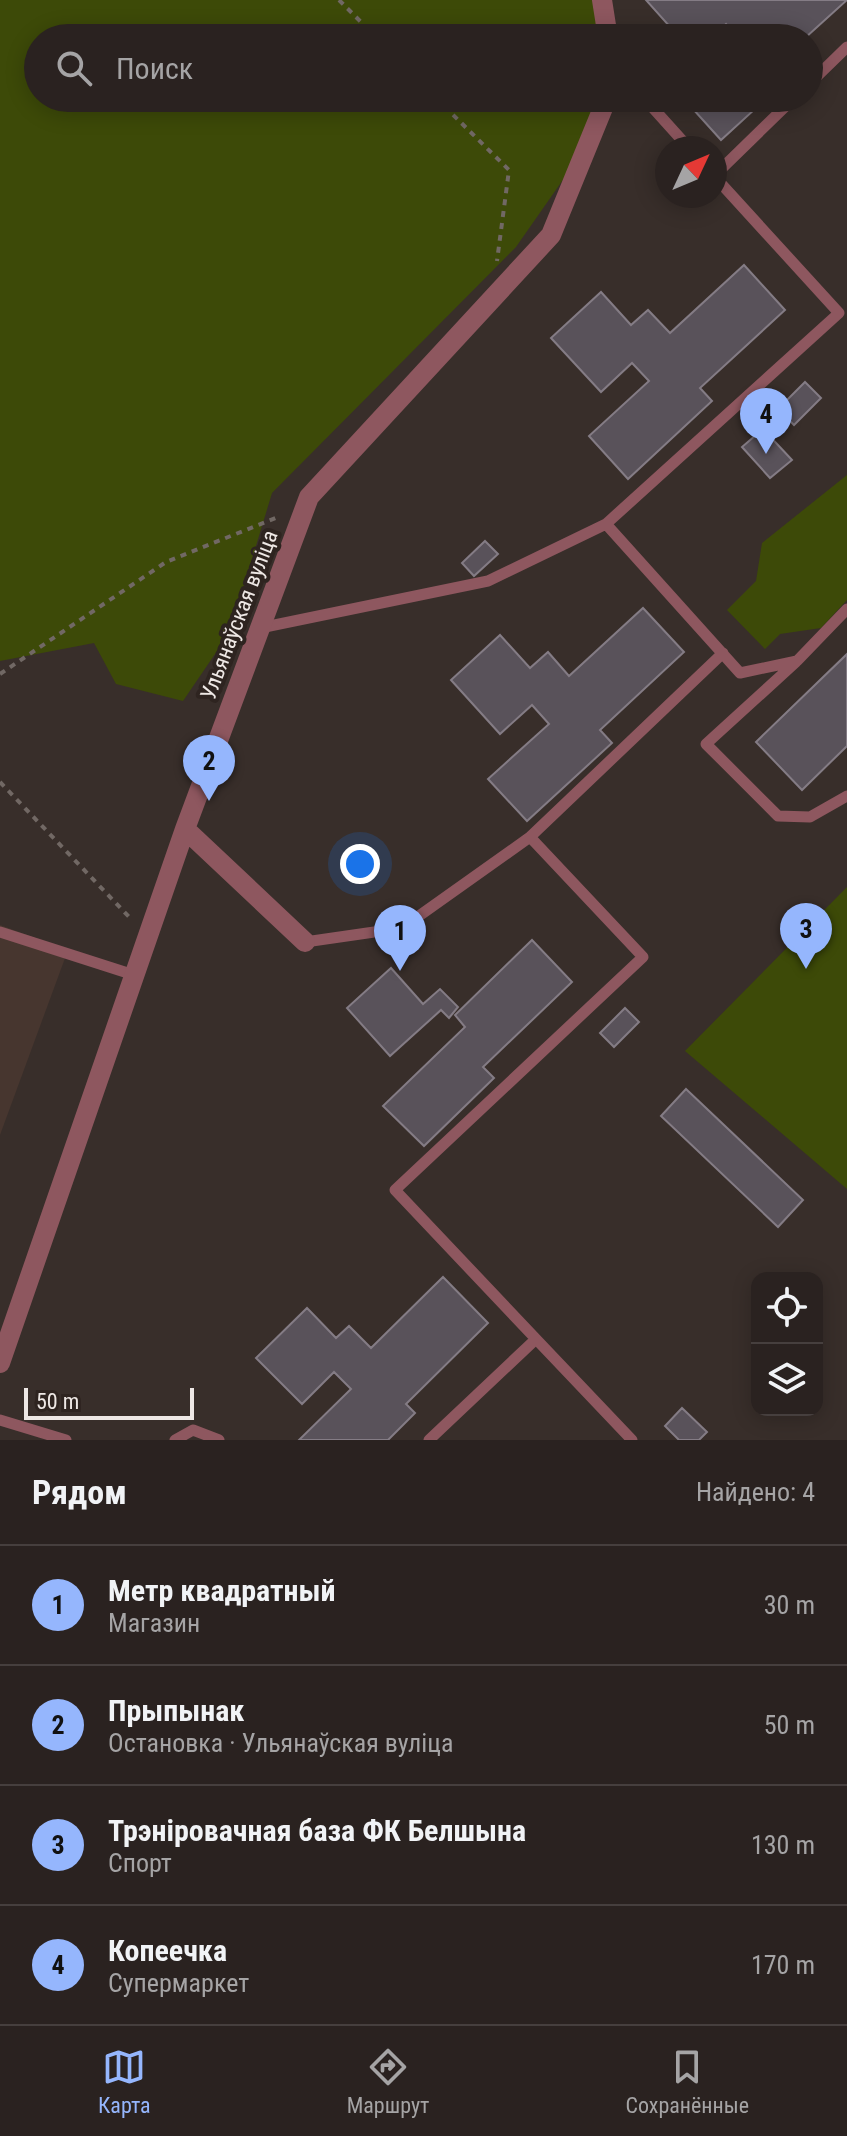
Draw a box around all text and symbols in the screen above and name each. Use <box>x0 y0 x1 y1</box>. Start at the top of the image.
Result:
search box <box>24 24 823 112</box>
icon: search <box>52 46 96 90</box>
text: Поиск <box>116 51 193 86</box>
north arrow <box>655 136 727 208</box>
pin: 4 <box>740 388 792 454</box>
street label: Ульянаўская вуліца <box>195 527 283 703</box>
pin: 2 <box>183 735 235 801</box>
your location <box>340 844 380 884</box>
pin: 3 <box>780 903 832 969</box>
pin: 1 <box>374 905 426 971</box>
map controls <box>751 1272 823 1416</box>
button: locate <box>751 1272 823 1344</box>
button: layers <box>751 1344 823 1416</box>
scale bar <box>24 1384 194 1420</box>
text: 50 m <box>36 1389 79 1414</box>
text: Рядом <box>32 1472 127 1512</box>
text: Найдено: 4 <box>696 1477 815 1507</box>
text: Метр квадратный <box>108 1573 335 1608</box>
text: 1 <box>51 1590 65 1620</box>
text: 30 m <box>764 1590 815 1620</box>
text: Магазин <box>108 1608 200 1638</box>
text: Прыпынак <box>108 1693 244 1728</box>
text: 2 <box>51 1710 65 1740</box>
text: 50 m <box>764 1710 815 1740</box>
text: Остановка · Ульянаўская вуліца <box>108 1728 453 1758</box>
text: Трэніровачная база ФК Белшына <box>108 1813 526 1848</box>
text: 3 <box>51 1830 65 1860</box>
text: 130 m <box>751 1830 815 1860</box>
text: Спорт <box>108 1848 172 1878</box>
text: Копеечка <box>108 1933 227 1968</box>
text: 4 <box>51 1950 65 1980</box>
text: 170 m <box>751 1950 815 1980</box>
text: Супермаркет <box>108 1968 249 1998</box>
tab: Карта <box>98 2045 151 2118</box>
tab: Маршрут <box>347 2045 429 2118</box>
tab: Сохранённые <box>625 2045 749 2118</box>

